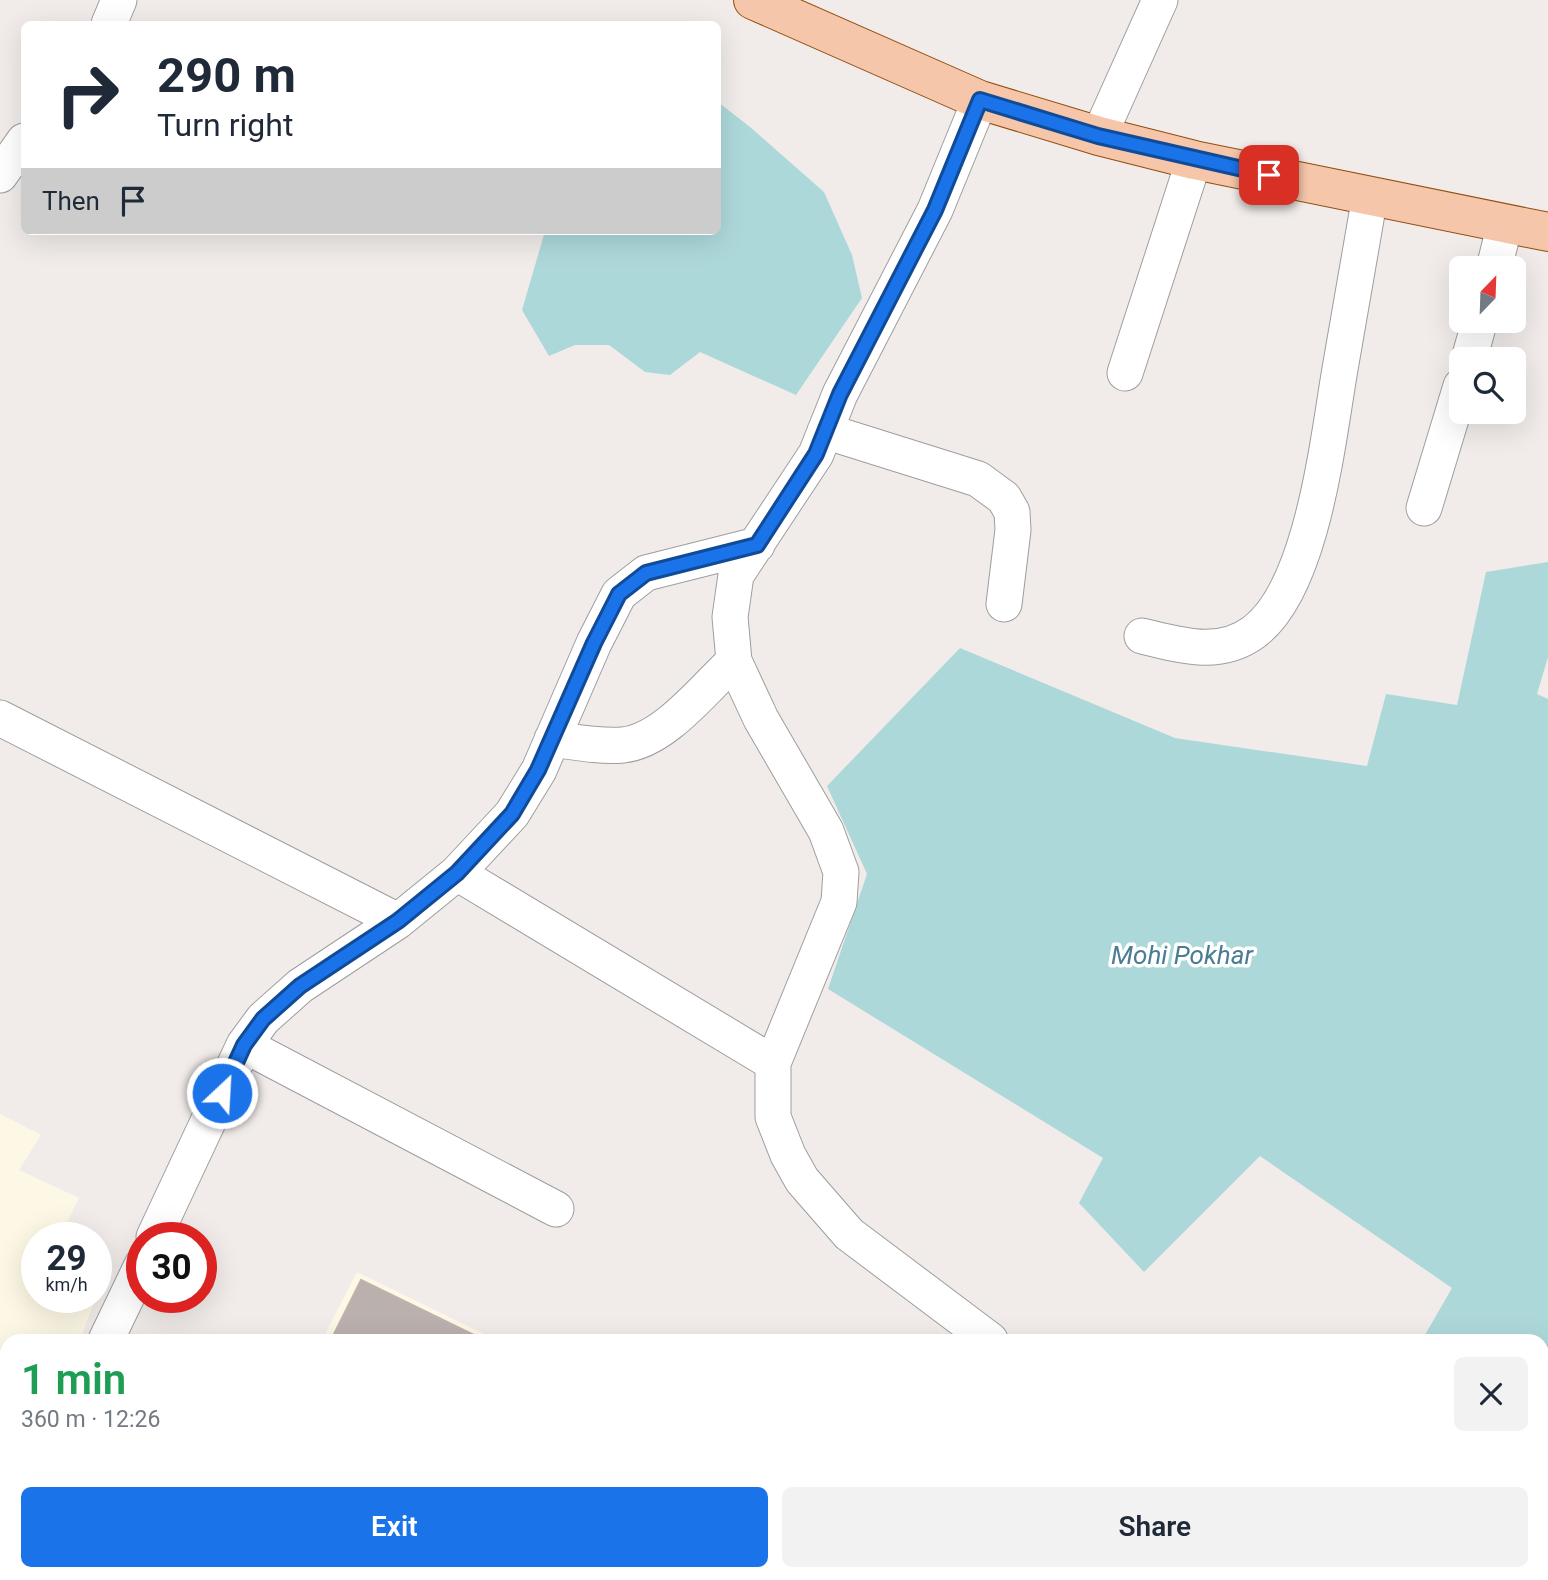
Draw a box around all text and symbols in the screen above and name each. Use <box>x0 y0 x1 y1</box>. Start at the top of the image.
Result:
text: 290 m <box>157 47 296 104</box>
icon: right <box>42 49 133 140</box>
text: Turn right <box>157 106 293 144</box>
pin <box>1239 145 1299 205</box>
icon: arrive <box>1250 156 1288 194</box>
icon: arrive <box>114 182 152 220</box>
text: Then <box>42 186 100 216</box>
north arrow <box>1449 256 1526 332</box>
map controls <box>1449 256 1526 424</box>
button: search <box>1449 347 1526 424</box>
water label: Mohi Pokhar <box>1111 940 1254 970</box>
position arrow <box>185 1056 259 1130</box>
speed limit sign: 30 <box>126 1222 217 1313</box>
text: 29 <box>46 1238 87 1279</box>
text: km/h <box>45 1274 88 1295</box>
text: 1 min <box>21 1355 126 1404</box>
button: close <box>1454 1357 1528 1431</box>
text: 360 m · 12:26 <box>21 1406 160 1433</box>
button: Exit <box>21 1487 768 1567</box>
button: Share <box>782 1487 1528 1567</box>

